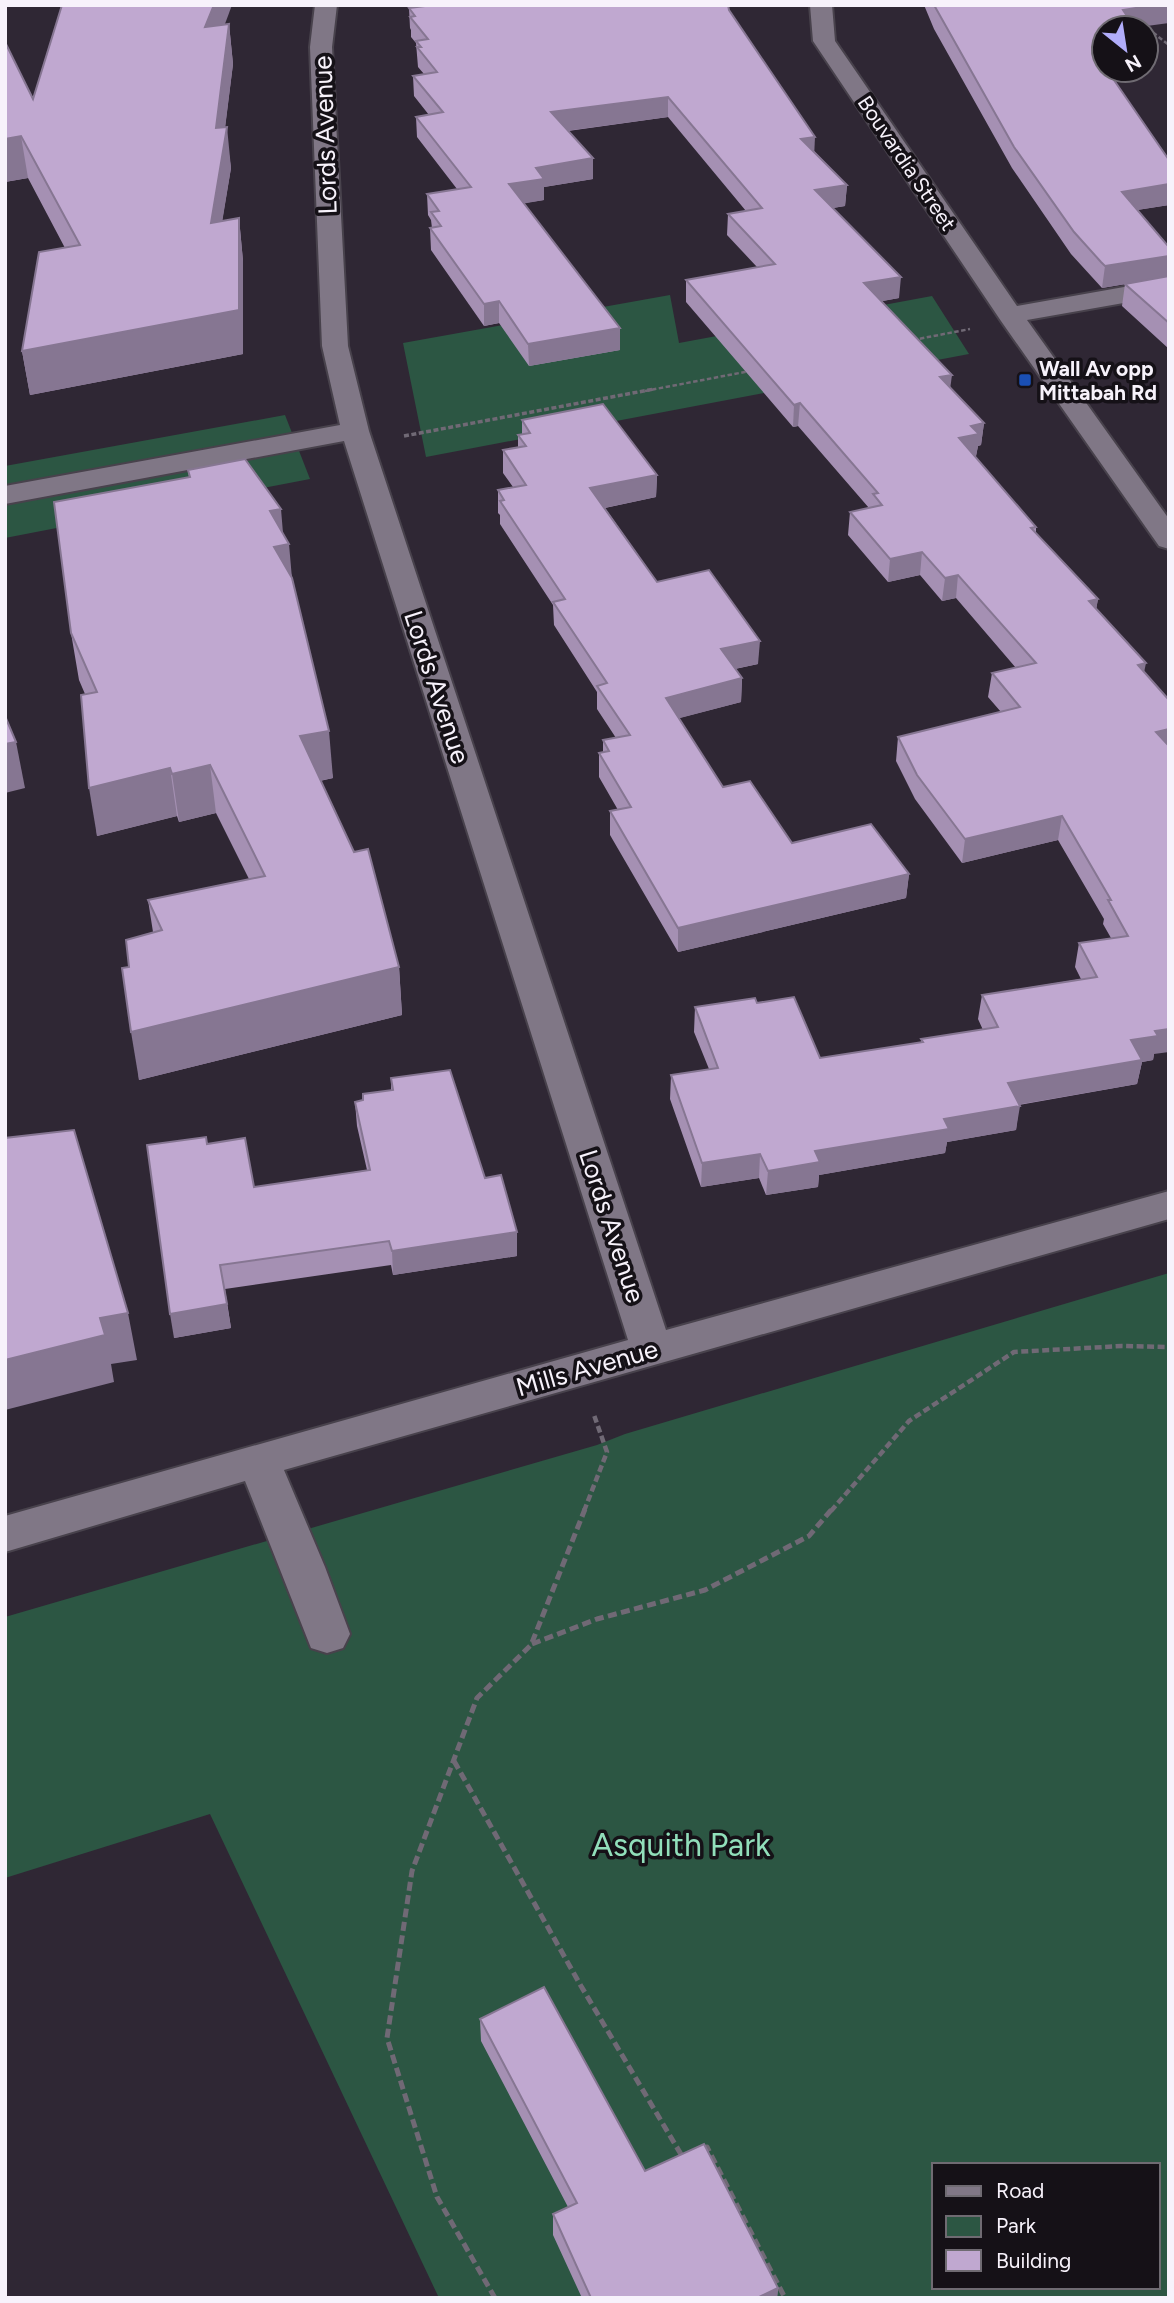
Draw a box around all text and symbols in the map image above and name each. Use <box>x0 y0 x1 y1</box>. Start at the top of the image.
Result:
north arrow <box>1090 14 1160 84</box>
text: N <box>1121 50 1145 77</box>
street label: Lords Avenue <box>306 55 344 215</box>
street label: Bouvardia Street <box>853 91 961 235</box>
place label: Wall Av opp Mittabah Rd <box>1039 356 1157 405</box>
marker: Wall Av opp Mittabah Rd <box>1017 372 1033 388</box>
street label: Lords Avenue <box>397 606 477 768</box>
street label: Lords Avenue <box>572 1145 652 1307</box>
street label: Mills Avenue <box>512 1333 662 1403</box>
park label: Asquith Park <box>591 1826 771 1864</box>
legend <box>932 2163 1160 2289</box>
text: Road <box>996 2178 1044 2203</box>
text: Park <box>996 2213 1037 2238</box>
text: Building <box>996 2248 1071 2273</box>

